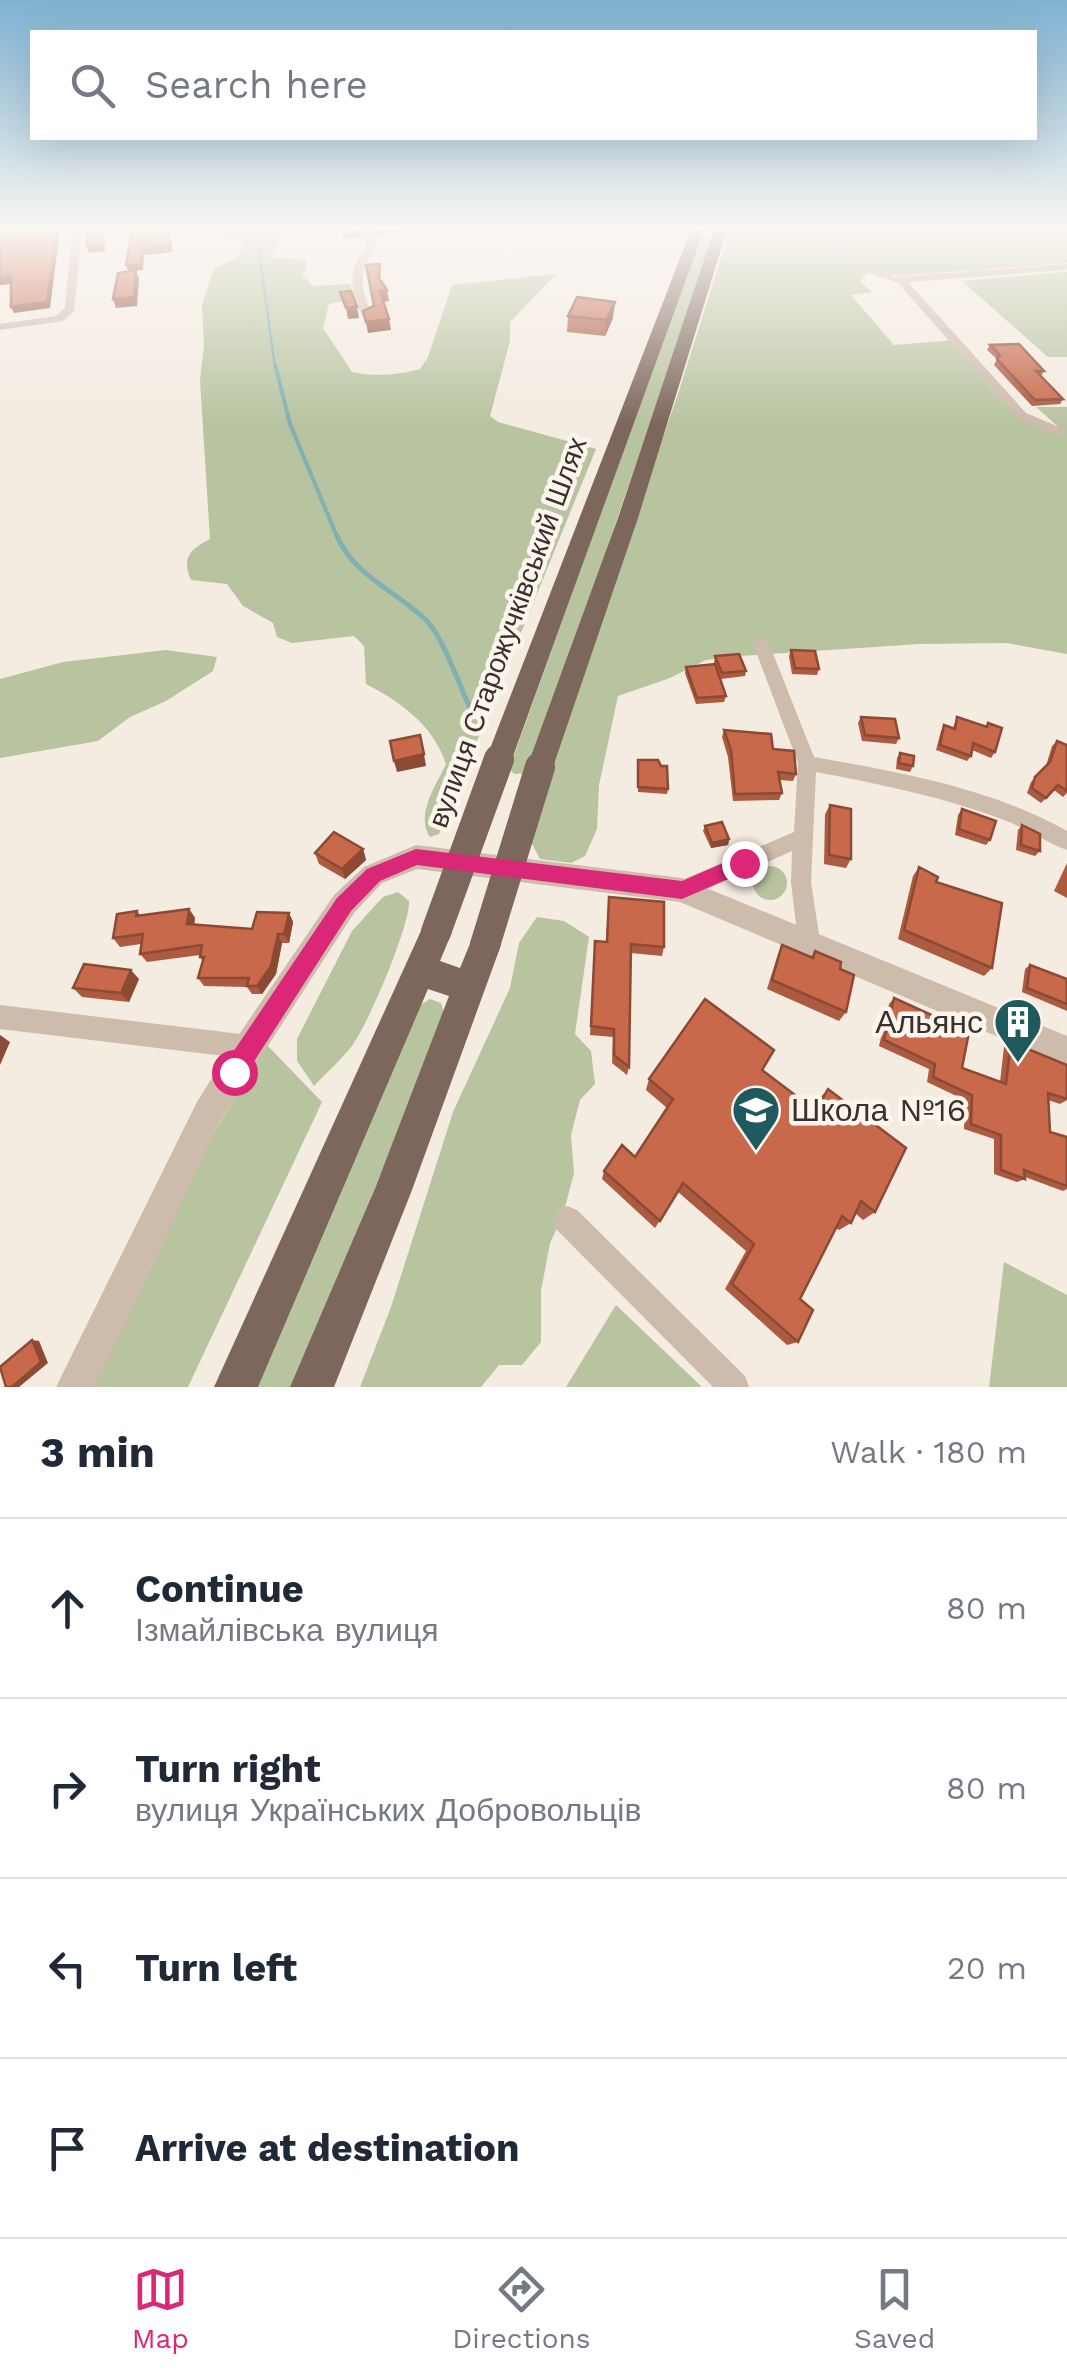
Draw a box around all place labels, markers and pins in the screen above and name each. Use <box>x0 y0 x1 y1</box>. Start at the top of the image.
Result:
building icon: Альянс <box>992 996 1044 1064</box>
place label: Альянс <box>875 1003 983 1041</box>
school or university icon: Школа №16 <box>730 1084 782 1152</box>
place label: Школа №16 <box>791 1091 966 1129</box>

